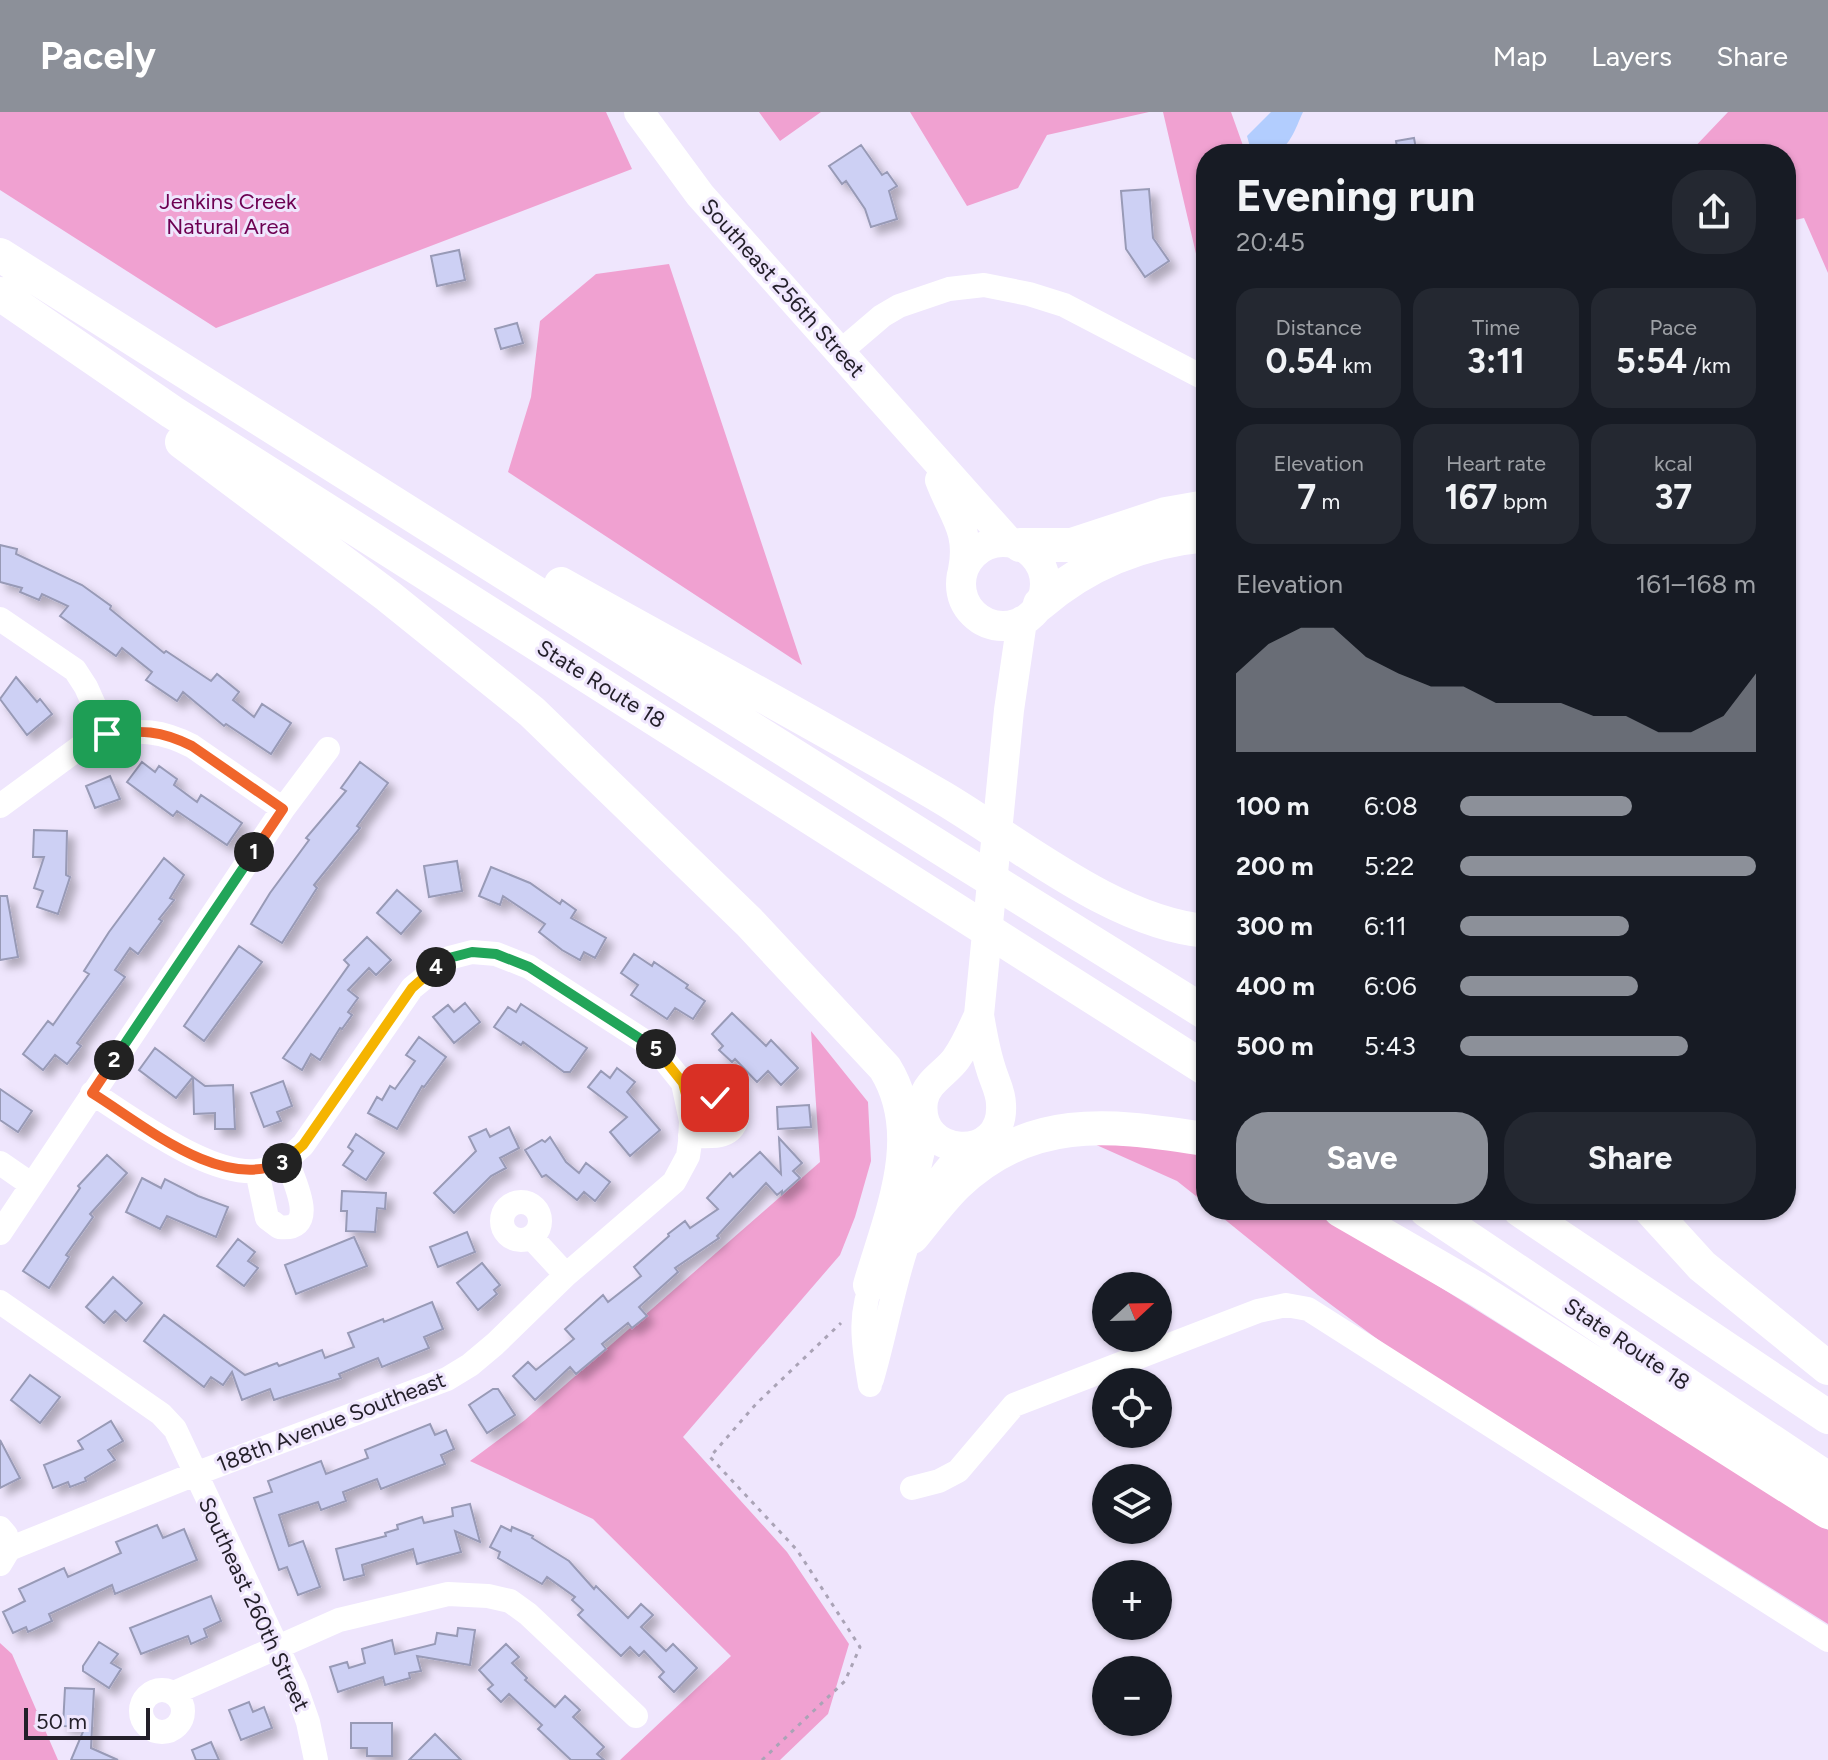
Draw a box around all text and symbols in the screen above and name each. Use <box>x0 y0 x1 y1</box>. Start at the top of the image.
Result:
text: Pacely <box>40 33 156 79</box>
text: Map <box>1493 39 1547 73</box>
text: Layers <box>1591 39 1672 73</box>
text: Share <box>1716 39 1788 73</box>
text: Evening run <box>1236 169 1475 222</box>
button: share <box>1672 170 1756 254</box>
park label: Jenkins Creek Natural Area <box>159 188 297 240</box>
street label: Southeast 256th Street <box>696 193 870 383</box>
text: 20:45 <box>1236 226 1305 258</box>
text: Distance <box>1276 314 1362 341</box>
text: Time <box>1472 314 1520 341</box>
text: Pace <box>1649 314 1697 341</box>
text: 0.54 <box>1265 341 1337 382</box>
text: 3:11 <box>1467 341 1525 382</box>
text: 5:54 <box>1616 341 1687 382</box>
text: km <box>1337 352 1372 379</box>
text: /km <box>1687 352 1731 379</box>
text: Elevation <box>1273 450 1364 477</box>
text: Heart rate <box>1446 450 1546 477</box>
text: kcal <box>1654 450 1693 477</box>
text: 7 <box>1297 477 1316 518</box>
text: 167 <box>1444 477 1497 518</box>
text: 37 <box>1654 477 1692 518</box>
text: m <box>1316 488 1340 515</box>
text: bpm <box>1497 488 1548 515</box>
text: Elevation <box>1236 568 1343 600</box>
text: 161–168 m <box>1636 568 1756 600</box>
street label: State Route 18 <box>532 634 670 734</box>
pin <box>73 700 141 768</box>
icon: arrive <box>85 712 129 756</box>
text: 100 m <box>1236 790 1310 822</box>
text: 6:08 <box>1364 790 1418 822</box>
pin: 1 <box>234 832 274 872</box>
text: 1 <box>249 838 259 865</box>
text: 200 m <box>1236 850 1314 882</box>
text: 5:22 <box>1364 850 1415 882</box>
text: 300 m <box>1236 910 1313 942</box>
text: 6:11 <box>1364 910 1407 942</box>
pin: 4 <box>416 947 456 987</box>
text: 4 <box>429 953 443 980</box>
text: 400 m <box>1236 970 1315 1002</box>
text: 6:06 <box>1364 970 1417 1002</box>
pin: 5 <box>636 1029 676 1069</box>
text: 500 m <box>1236 1030 1314 1062</box>
text: 5:43 <box>1364 1030 1416 1062</box>
text: 5 <box>650 1035 662 1062</box>
pin: 2 <box>94 1040 134 1080</box>
text: 2 <box>108 1046 120 1073</box>
pin <box>681 1064 749 1132</box>
icon: check <box>693 1076 737 1120</box>
button: Save <box>1236 1112 1488 1204</box>
button: Share <box>1504 1112 1756 1204</box>
pin: 3 <box>262 1143 302 1183</box>
text: 3 <box>276 1149 288 1176</box>
north arrow <box>1092 1272 1172 1352</box>
map controls <box>1092 1272 1172 1736</box>
street label: State Route 18 <box>1559 1292 1695 1396</box>
street label: 188th Avenue Southeast <box>213 1366 449 1478</box>
button: locate <box>1092 1368 1172 1448</box>
button: layers <box>1092 1464 1172 1544</box>
street label: Southeast 260th Street <box>193 1493 315 1715</box>
button: + <box>1092 1560 1172 1640</box>
button: − <box>1092 1656 1172 1736</box>
scale bar <box>24 1704 150 1740</box>
text: 50 m <box>36 1708 87 1735</box>

